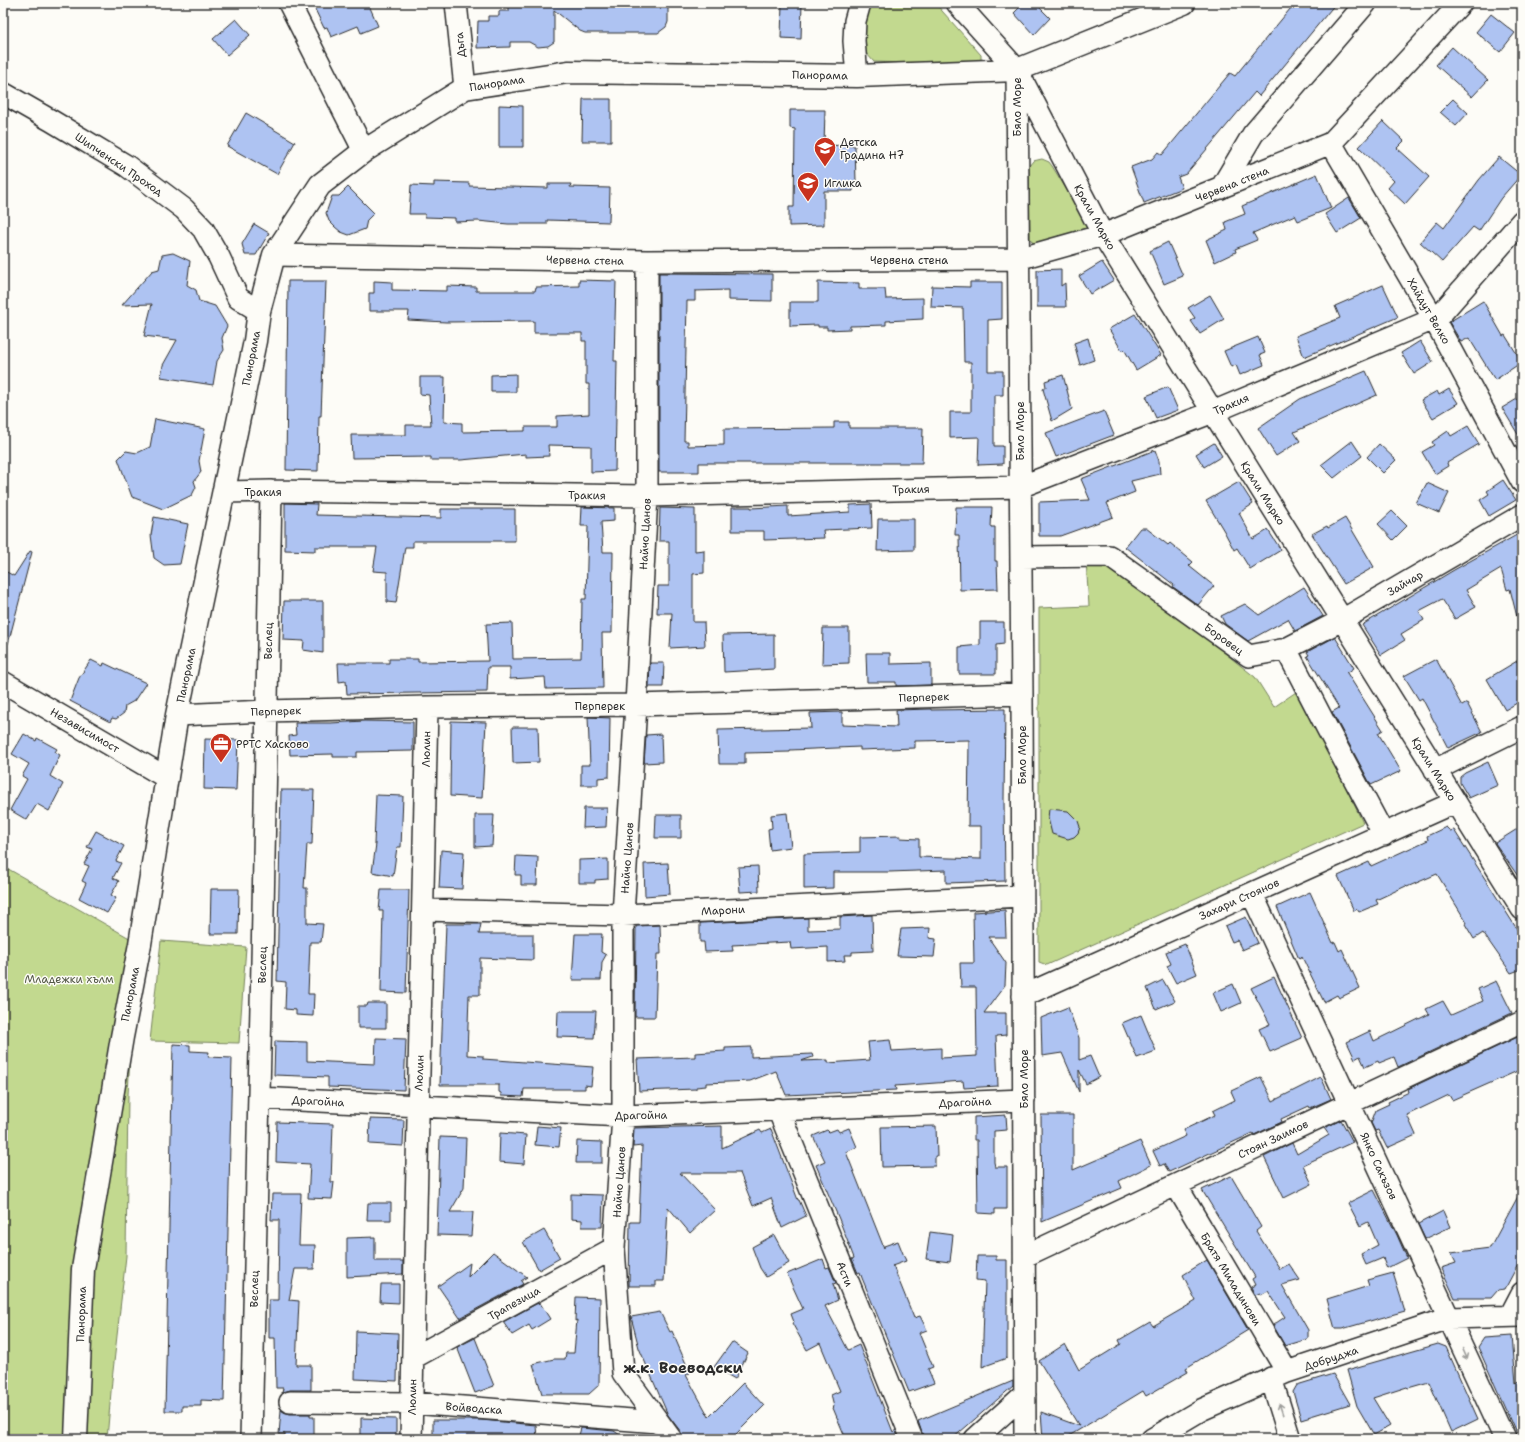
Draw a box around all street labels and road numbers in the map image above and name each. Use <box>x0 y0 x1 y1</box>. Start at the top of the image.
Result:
street label: Дъга <box>452 31 469 58</box>
street label: Панорама <box>792 68 848 83</box>
street label: Панорама <box>468 72 526 95</box>
street label: Бяло Море <box>1010 77 1025 137</box>
street label: Шипченски Проход <box>72 129 166 200</box>
street label: Червена стена <box>1193 163 1271 206</box>
street label: Крали Марко <box>1070 182 1119 253</box>
street label: Червена стена <box>546 252 624 269</box>
street label: Червена стена <box>870 253 948 268</box>
street label: Хайдут Велко <box>1404 275 1454 347</box>
street label: Панорама <box>239 329 264 387</box>
street label: Тракия <box>1211 390 1251 419</box>
street label: Бяло Море <box>1013 401 1028 461</box>
street label: Крали Марко <box>1237 458 1288 528</box>
street label: Тракия <box>892 482 930 497</box>
street label: Тракия <box>244 485 282 500</box>
street label: Тракия <box>568 488 606 503</box>
street label: Найчо Цанов <box>636 498 655 570</box>
street label: Зайчар <box>1385 567 1426 600</box>
street label: Боровец <box>1201 620 1247 659</box>
street label: Веслец <box>261 622 276 660</box>
street label: Панорама <box>173 646 200 704</box>
street label: Перперек <box>899 689 950 706</box>
street label: Перперек <box>575 699 625 714</box>
street label: Перперек <box>251 703 302 720</box>
street label: Независимост <box>47 704 123 757</box>
street label: Бяло Море <box>1015 725 1030 785</box>
street label: Люлин <box>419 731 434 767</box>
street label: Крали Марко <box>1408 734 1459 804</box>
street label: Найчо Цанов <box>618 822 637 894</box>
street label: Захари Стоянов <box>1197 875 1282 924</box>
street label: Марони <box>701 902 745 919</box>
street label: Веслец <box>255 946 270 984</box>
street label: Панорама <box>118 965 143 1023</box>
street label: Бяло Море <box>1017 1049 1032 1109</box>
street label: Люлин <box>411 1055 428 1091</box>
street label: Драгойна <box>291 1093 345 1110</box>
street label: Драгойна <box>938 1094 992 1111</box>
street label: Драгойна <box>615 1108 668 1123</box>
street label: Стоян Заимов <box>1236 1117 1311 1162</box>
street label: Янко Сакъзов <box>1356 1130 1401 1202</box>
street label: Найчо Цанов <box>610 1146 629 1218</box>
street label: Братя Миладинови <box>1197 1230 1264 1329</box>
street label: Асти <box>833 1259 856 1289</box>
street label: Веслец <box>247 1270 262 1308</box>
street label: Трапезица <box>485 1283 543 1324</box>
street label: Панорама <box>73 1286 90 1342</box>
street label: Добруджа <box>1302 1343 1360 1374</box>
street label: Люлин <box>405 1379 420 1415</box>
street label: Войводска <box>445 1399 503 1418</box>

